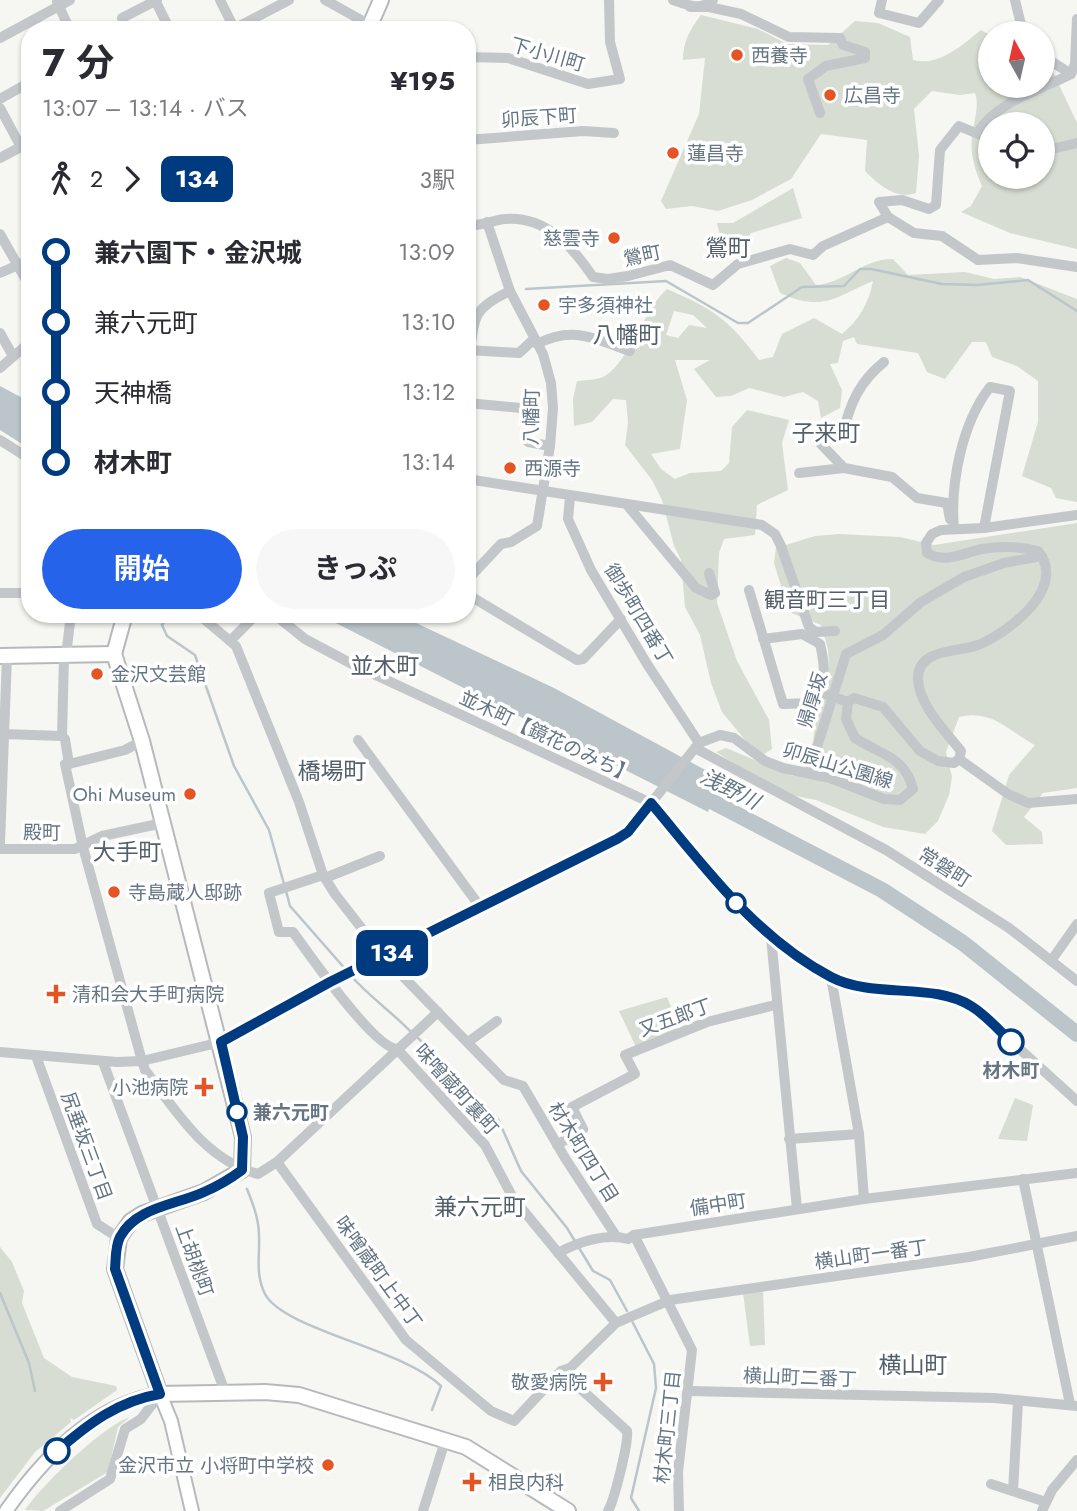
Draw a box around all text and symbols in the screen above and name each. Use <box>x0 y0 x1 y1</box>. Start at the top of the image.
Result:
north arrow <box>978 21 1055 98</box>
map controls <box>978 21 1055 189</box>
street label: 下小川町 <box>508 31 588 78</box>
text: 7 分 <box>42 35 114 90</box>
place label: 西養寺 <box>751 42 808 69</box>
marker: 西養寺 <box>729 47 745 63</box>
text: ¥195 <box>390 62 455 100</box>
place label: 広昌寺 <box>844 82 901 109</box>
marker: 広昌寺 <box>822 87 838 103</box>
text: 13:07 – 13:14 · バス <box>42 91 249 125</box>
street label: 卯辰下町 <box>500 101 578 134</box>
button: locate <box>978 112 1055 189</box>
place label: 蓮昌寺 <box>687 140 744 167</box>
marker: 蓮昌寺 <box>665 145 681 161</box>
icon: walk <box>42 160 80 198</box>
icon: forward <box>113 160 151 198</box>
text: 134 <box>175 161 219 196</box>
text: 2 <box>90 162 103 196</box>
text: 3駅 <box>419 163 455 197</box>
place label: 慈雲寺 <box>543 225 600 252</box>
marker: 慈雲寺 <box>606 230 622 246</box>
district label: 鶯町 <box>705 231 751 265</box>
text: 兼六園下・金沢城 <box>94 234 302 272</box>
text: 13:09 <box>398 235 455 269</box>
street label: 鶯町 <box>621 238 664 273</box>
place label: 宇多須神社 <box>558 292 653 319</box>
marker: 宇多須神社 <box>536 297 552 313</box>
text: 兼六元町 <box>94 304 198 342</box>
text: 13:10 <box>401 305 455 339</box>
district label: 八幡町 <box>593 318 662 352</box>
text: 天神橋 <box>94 374 172 412</box>
text: 13:12 <box>402 375 455 409</box>
street label: 八幡町 <box>518 388 545 446</box>
district label: 子来町 <box>792 416 861 450</box>
text: 材木町 <box>94 444 172 482</box>
text: 13:14 <box>401 445 455 479</box>
place label: 西源寺 <box>524 455 581 482</box>
marker: 西源寺 <box>502 460 518 476</box>
button: 開始 <box>42 529 242 609</box>
button: きっぷ <box>256 529 455 609</box>
street label: 御歩町四番丁 <box>598 558 680 670</box>
district label: 観音町三丁目 <box>764 585 890 615</box>
district label: 並木町 <box>351 649 420 683</box>
place label: 金沢文芸館 <box>111 661 206 688</box>
marker: 金沢文芸館 <box>89 666 105 682</box>
street label: 帰厚坂 <box>791 669 834 731</box>
street label: 並木町【鏡花のみち】 <box>455 684 639 789</box>
street label: 卯辰山公園線 <box>779 736 896 795</box>
district label: 橋場町 <box>298 754 367 788</box>
water label: 浅野川 <box>695 761 767 818</box>
place label: Ohi Museum <box>73 781 176 808</box>
marker: Ohi Museum <box>182 786 198 802</box>
street label: 殿町 <box>23 819 61 846</box>
district label: 大手町 <box>93 835 162 869</box>
street label: 常磐町 <box>913 841 976 894</box>
place label: 寺島蔵人邸跡 <box>128 879 242 906</box>
marker: 寺島蔵人邸跡 <box>106 884 122 900</box>
unlabelled marker <box>726 893 746 913</box>
line badge: 134 <box>352 930 432 976</box>
text: 134 <box>370 935 414 970</box>
place label: 清和会大手町病院 <box>72 981 224 1008</box>
marker: 清和会大手町病院 <box>46 984 66 1004</box>
street label: 又五郎丁 <box>635 992 716 1043</box>
marker: 材木町 <box>998 1029 1024 1055</box>
street label: 味噌蔵町裏町 <box>408 1038 505 1141</box>
place label: 材木町 <box>982 1057 1040 1084</box>
place label: 小池病院 <box>112 1074 188 1101</box>
marker: 小池病院 <box>194 1077 214 1097</box>
street label: 尻垂坂三丁目 <box>54 1088 119 1204</box>
street label: 材木町四丁目 <box>542 1097 625 1208</box>
place label: 兼六元町 <box>253 1099 329 1126</box>
marker: 兼六元町 <box>227 1102 247 1122</box>
street label: 備中町 <box>688 1187 748 1222</box>
district label: 兼六元町 <box>434 1190 526 1224</box>
street label: 味噌蔵町上中丁 <box>329 1211 429 1334</box>
street label: 上胡桃町 <box>169 1220 220 1301</box>
street label: 横山町一番丁 <box>813 1233 929 1276</box>
district label: 横山町 <box>879 1348 948 1382</box>
street label: 横山町二番丁 <box>743 1362 857 1393</box>
place label: 敬愛病院 <box>511 1369 587 1396</box>
street label: 材木町三丁目 <box>648 1369 687 1485</box>
marker: 敬愛病院 <box>593 1372 613 1392</box>
unlabelled marker <box>44 1438 70 1464</box>
place label: 金沢市立 小将町中学校 <box>118 1452 314 1479</box>
marker: 金沢市立 小将町中学校 <box>320 1457 336 1473</box>
place label: 相良内科 <box>488 1469 564 1496</box>
marker: 相良内科 <box>462 1472 482 1492</box>

